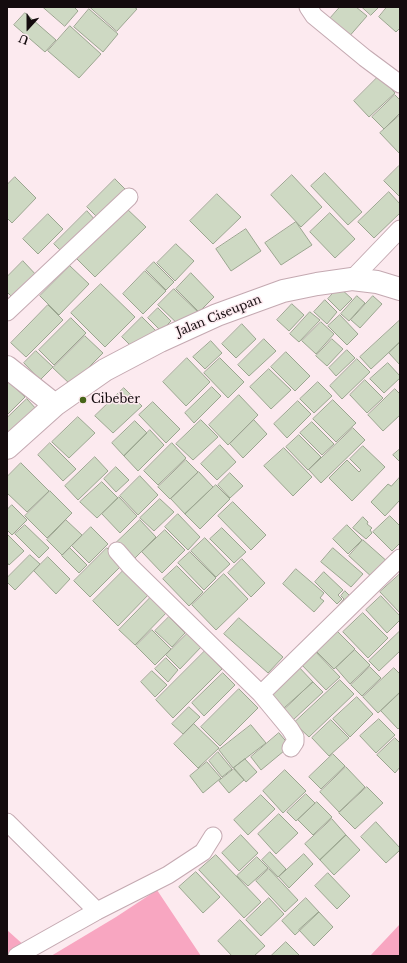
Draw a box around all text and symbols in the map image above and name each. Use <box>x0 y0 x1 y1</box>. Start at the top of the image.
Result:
north arrow <box>8 8 48 48</box>
text: U <box>17 31 31 47</box>
street label: Jalan Ciseupan <box>174 292 264 340</box>
place label: Cibeber <box>91 393 140 407</box>
marker: Cibeber <box>78 395 88 405</box>

